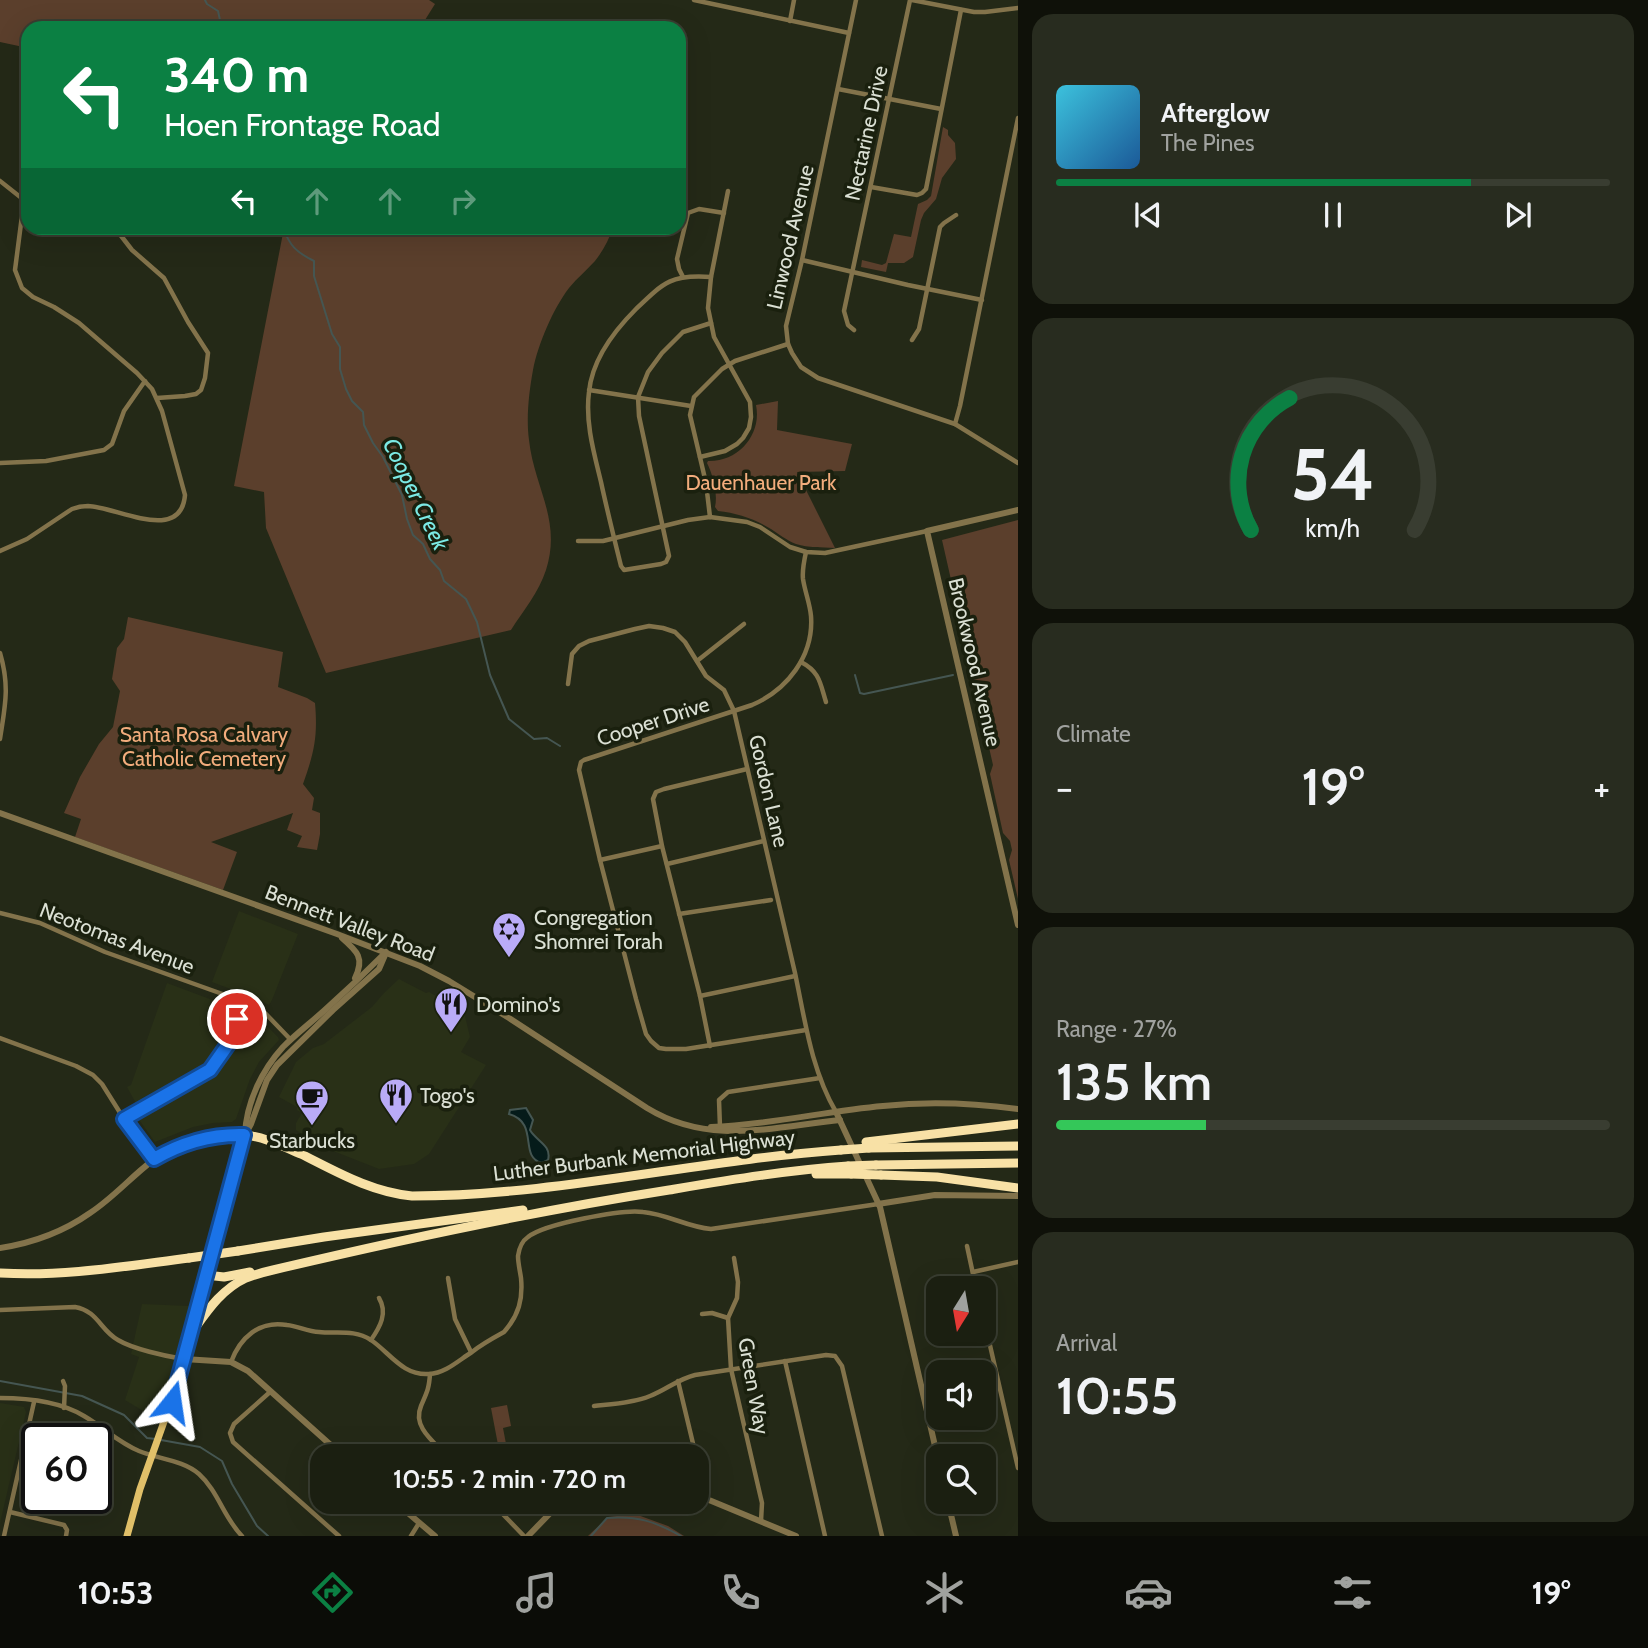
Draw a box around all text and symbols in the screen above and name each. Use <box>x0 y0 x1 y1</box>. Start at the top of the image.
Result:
text: 340 m <box>164 45 309 104</box>
icon: left <box>49 49 140 140</box>
street label: Nectarine Drive <box>839 63 893 203</box>
text: Afterglow <box>1161 97 1270 129</box>
text: Hoen Frontage Road <box>164 105 441 144</box>
text: The Pines <box>1161 129 1255 157</box>
street label: Linwood Avenue <box>761 162 819 312</box>
icon: left <box>225 182 263 220</box>
icon: ahead <box>298 182 336 220</box>
icon: ahead <box>371 182 409 220</box>
icon: right <box>444 182 482 220</box>
icon: previous <box>1129 196 1167 234</box>
icon: pause <box>1314 196 1352 234</box>
icon: next <box>1499 196 1537 234</box>
text: 54 <box>1291 430 1375 518</box>
water label: Cooper Creek <box>377 433 456 556</box>
park label: Dauenhauer Park <box>685 470 837 495</box>
text: km/h <box>1306 512 1360 542</box>
street label: Brookwood Avenue <box>943 575 1007 749</box>
street label: Cooper Drive <box>594 691 713 751</box>
text: Climate <box>1056 720 1131 748</box>
park label: Santa Rosa Calvary Catholic Cemetery <box>120 722 289 771</box>
street label: Gordon Lane <box>744 732 794 850</box>
text: 19° <box>1302 755 1364 818</box>
text: − <box>1056 764 1073 811</box>
text: + <box>1593 764 1610 811</box>
street label: Bennett Valley Road <box>262 879 438 967</box>
street label: Neotomas Avenue <box>36 897 198 979</box>
place label: Congregation Shomrei Torah <box>534 905 663 954</box>
synagogue icon: Congregation Shomrei Torah <box>490 910 528 959</box>
restaurant icon: Domino's <box>432 985 470 1034</box>
pin <box>207 989 267 1049</box>
place label: Domino's <box>476 992 561 1017</box>
icon: arrive <box>218 1000 256 1038</box>
text: Range · 27% <box>1056 1015 1177 1043</box>
text: 135 km <box>1056 1050 1212 1113</box>
restaurant icon: Togo's <box>377 1076 415 1125</box>
cafe icon: Starbucks <box>293 1078 331 1127</box>
place label: Togo's <box>420 1083 475 1108</box>
street label: Luther Burbank Memorial Highway <box>492 1124 797 1186</box>
place label: Starbucks <box>269 1128 355 1153</box>
north arrow <box>926 1276 996 1346</box>
map controls <box>926 1276 996 1514</box>
text: Arrival <box>1056 1329 1117 1357</box>
street label: Green Way <box>733 1336 775 1437</box>
button: sound <box>926 1360 996 1430</box>
text: 10:55 <box>1056 1364 1178 1427</box>
position arrow <box>135 1365 209 1439</box>
speed limit sign: 60 <box>21 1423 112 1514</box>
button: search <box>926 1444 996 1514</box>
text: 10:55 · 2 min · 720 m <box>393 1463 626 1495</box>
icon: directions <box>308 1568 357 1617</box>
icon: music <box>512 1568 561 1617</box>
icon: phone <box>716 1568 765 1617</box>
icon: climate <box>920 1568 969 1617</box>
icon: car <box>1124 1568 1173 1617</box>
icon: filters <box>1328 1568 1377 1617</box>
text: 10:53 <box>77 1573 153 1612</box>
text: 19° <box>1532 1573 1571 1612</box>

